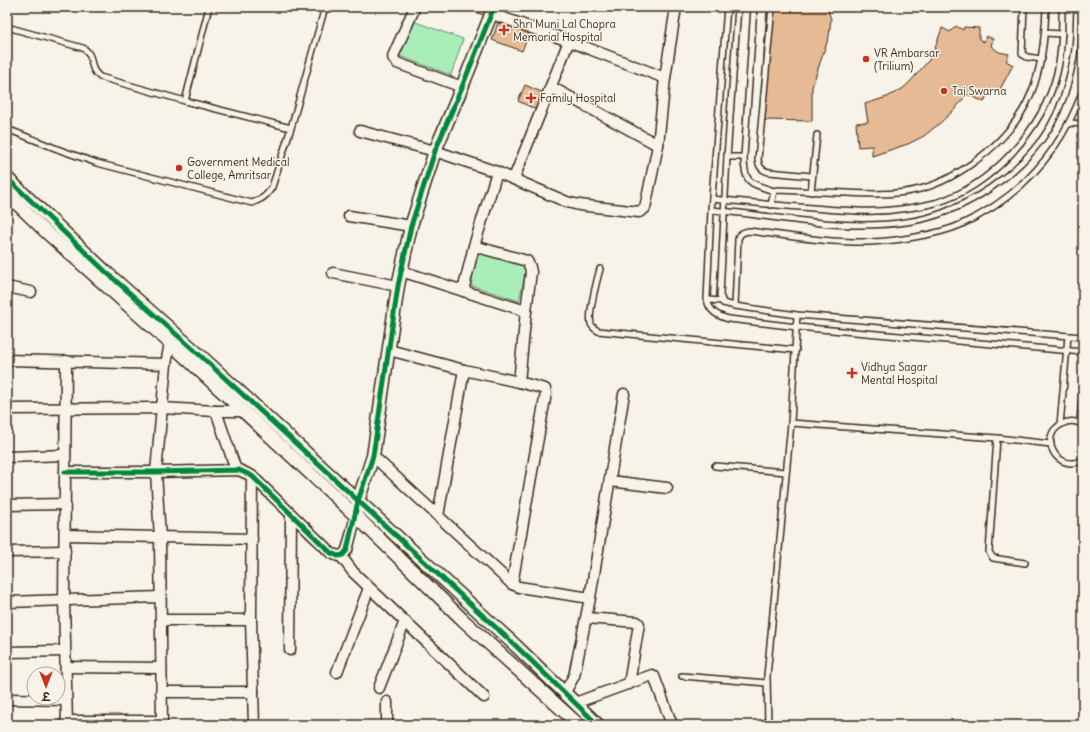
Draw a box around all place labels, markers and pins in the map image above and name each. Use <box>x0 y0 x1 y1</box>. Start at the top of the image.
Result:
place label: Shri Muni Lal Chopra Memorial Hospital <box>513 17 616 44</box>
marker: Shri Muni Lal Chopra Memorial Hospital <box>498 24 510 36</box>
place label: VR Ambarsar (Trilium) <box>874 46 940 73</box>
marker: VR Ambarsar (Trilium) <box>861 54 871 64</box>
place label: Taj Swarna <box>952 84 1006 98</box>
marker: Taj Swarna <box>939 86 949 96</box>
place label: Family Hospital <box>540 91 616 105</box>
marker: Family Hospital <box>525 92 537 104</box>
place label: Government Medical College, Amritsar <box>187 155 289 182</box>
marker: Government Medical College, Amritsar <box>174 163 184 173</box>
place label: Vidhya Sagar Mental Hospital <box>861 360 937 387</box>
marker: Vidhya Sagar Mental Hospital <box>846 367 858 379</box>

